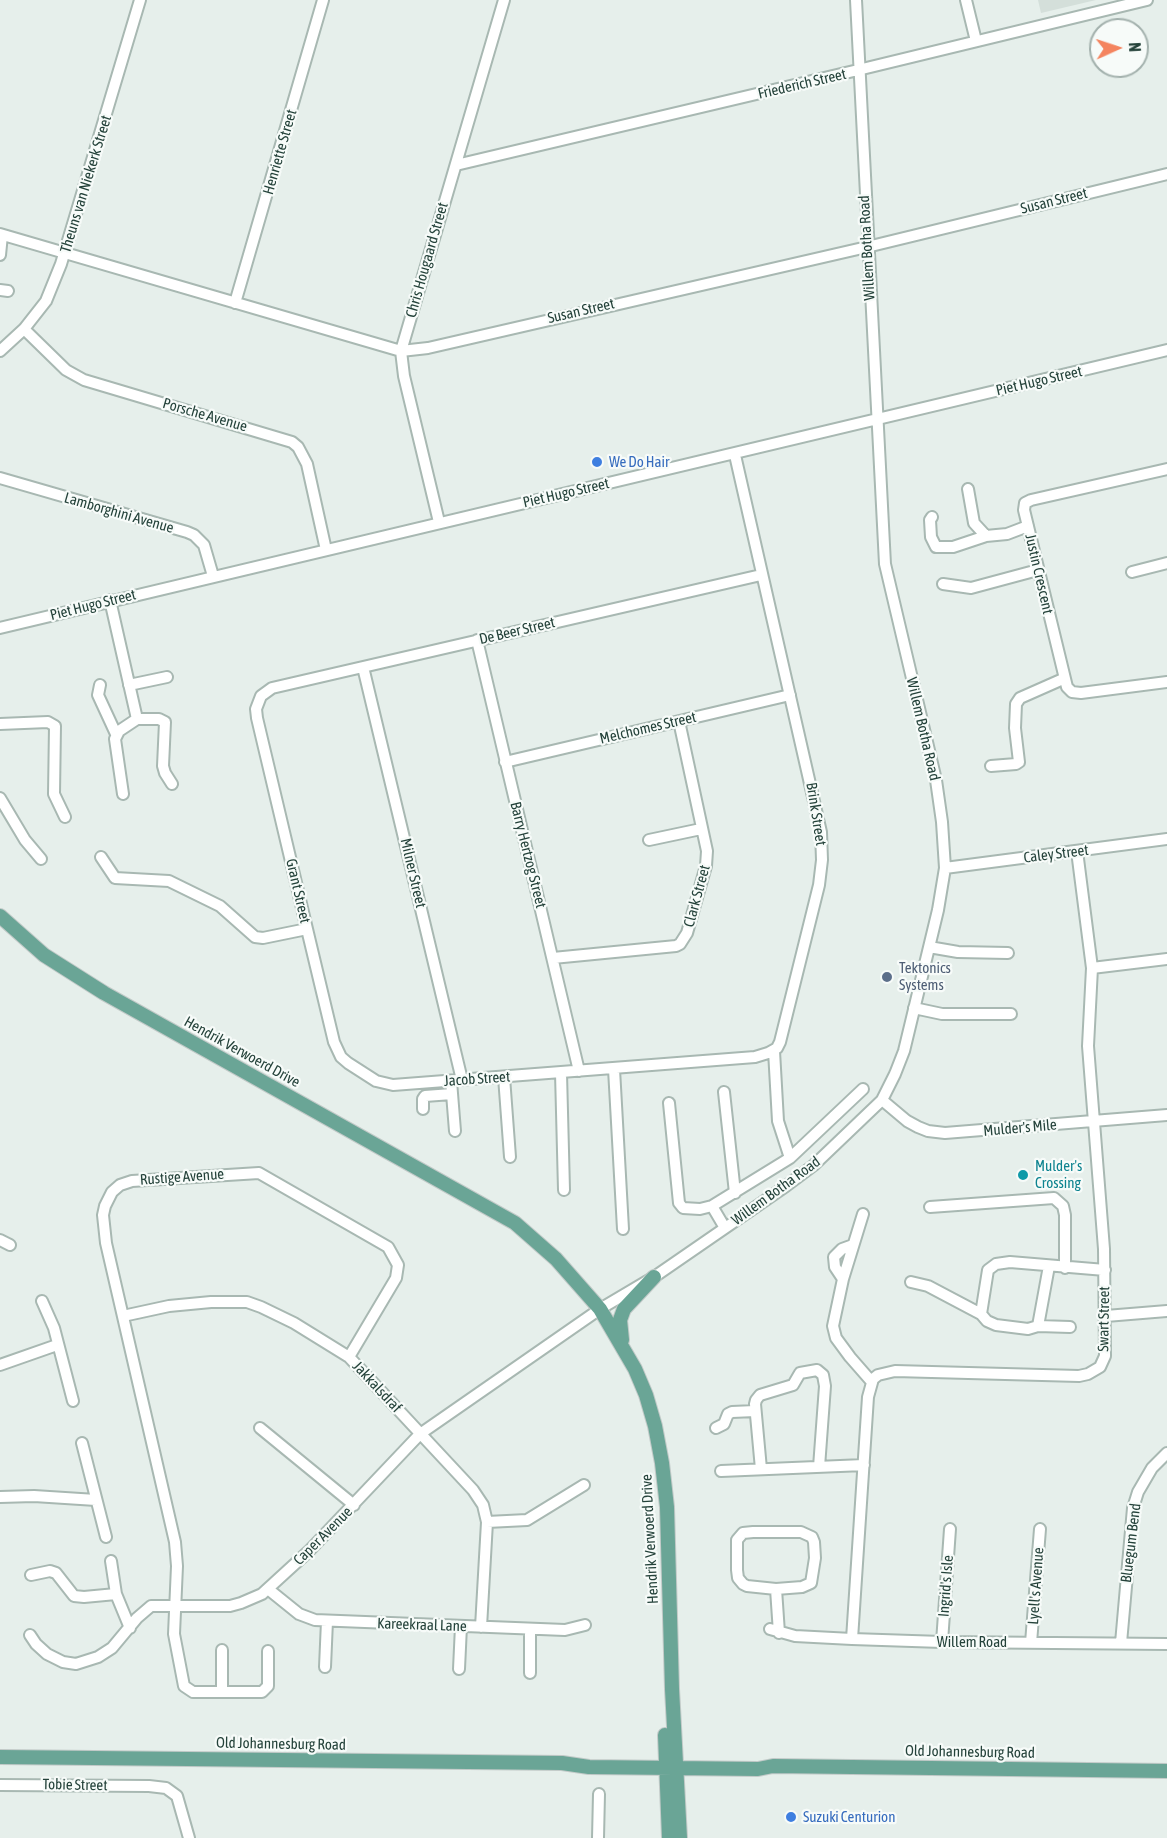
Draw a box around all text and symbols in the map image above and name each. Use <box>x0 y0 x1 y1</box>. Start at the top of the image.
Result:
north arrow <box>1089 18 1149 78</box>
text: N <box>1126 42 1144 52</box>
street label: Friederich Street <box>756 65 848 103</box>
street label: Henriette Street <box>259 107 301 197</box>
street label: Theuns van Niekerk Street <box>57 113 115 255</box>
street label: Susan Street <box>1019 184 1089 218</box>
street label: Willem Botha Road <box>855 195 879 301</box>
street label: Chris Hougaard Street <box>402 200 452 320</box>
street label: Susan Street <box>546 295 616 327</box>
street label: Piet Hugo Street <box>994 362 1084 400</box>
street label: Porsche Avenue <box>161 394 249 436</box>
place label: We Do Hair <box>609 453 669 471</box>
marker: We Do Hair <box>590 455 604 469</box>
street label: Piet Hugo Street <box>521 474 611 512</box>
street label: Lamborghini Avenue <box>62 489 176 537</box>
street label: Justin Crescent <box>1021 532 1057 616</box>
street label: Piet Hugo Street <box>48 586 138 624</box>
street label: De Beer Street <box>477 614 557 648</box>
street label: Willem Botha Road <box>902 676 944 782</box>
street label: Melchomes Street <box>598 708 698 748</box>
street label: Brink Street <box>802 781 830 847</box>
street label: Barry Hertzog Street <box>506 800 550 910</box>
street label: Milner Street <box>396 836 430 910</box>
street label: Caley Street <box>1022 841 1090 867</box>
street label: Grant Street <box>282 857 314 925</box>
street label: Clark Street <box>680 863 714 929</box>
place label: Tektonics Systems <box>899 959 951 994</box>
marker: Tektonics Systems <box>880 970 894 984</box>
street label: Hendrik Verwoerd Drive <box>181 1013 303 1091</box>
street label: Jacob Street <box>443 1068 511 1090</box>
street label: Mulder's Mile <box>983 1116 1057 1140</box>
street label: Willem Botha Road <box>728 1153 824 1229</box>
place label: Mulder's Crossing <box>1035 1157 1082 1192</box>
street label: Rustige Avenue <box>139 1165 225 1189</box>
marker: Mulder's Crossing <box>1016 1168 1030 1182</box>
street label: Swart Street <box>1094 1286 1114 1352</box>
street label: Jakkalsdraf <box>349 1358 405 1416</box>
street label: Hendrik Verwoerd Drive <box>638 1474 662 1604</box>
street label: Bluegum Bend <box>1117 1502 1145 1584</box>
street label: Caper Avenue <box>290 1503 356 1569</box>
street label: Lyell's Avenue <box>1024 1547 1048 1625</box>
street label: Ingrid's Isle <box>935 1554 957 1618</box>
street label: Kareekraal Lane <box>377 1614 467 1636</box>
street label: Willem Road <box>937 1633 1007 1651</box>
street label: Old Johannesburg Road <box>216 1734 346 1754</box>
street label: Old Johannesburg Road <box>905 1742 1035 1762</box>
street label: Tobie Street <box>42 1775 108 1795</box>
place label: Suzuki Centurion <box>803 1808 895 1826</box>
marker: Suzuki Centurion <box>784 1810 798 1824</box>

